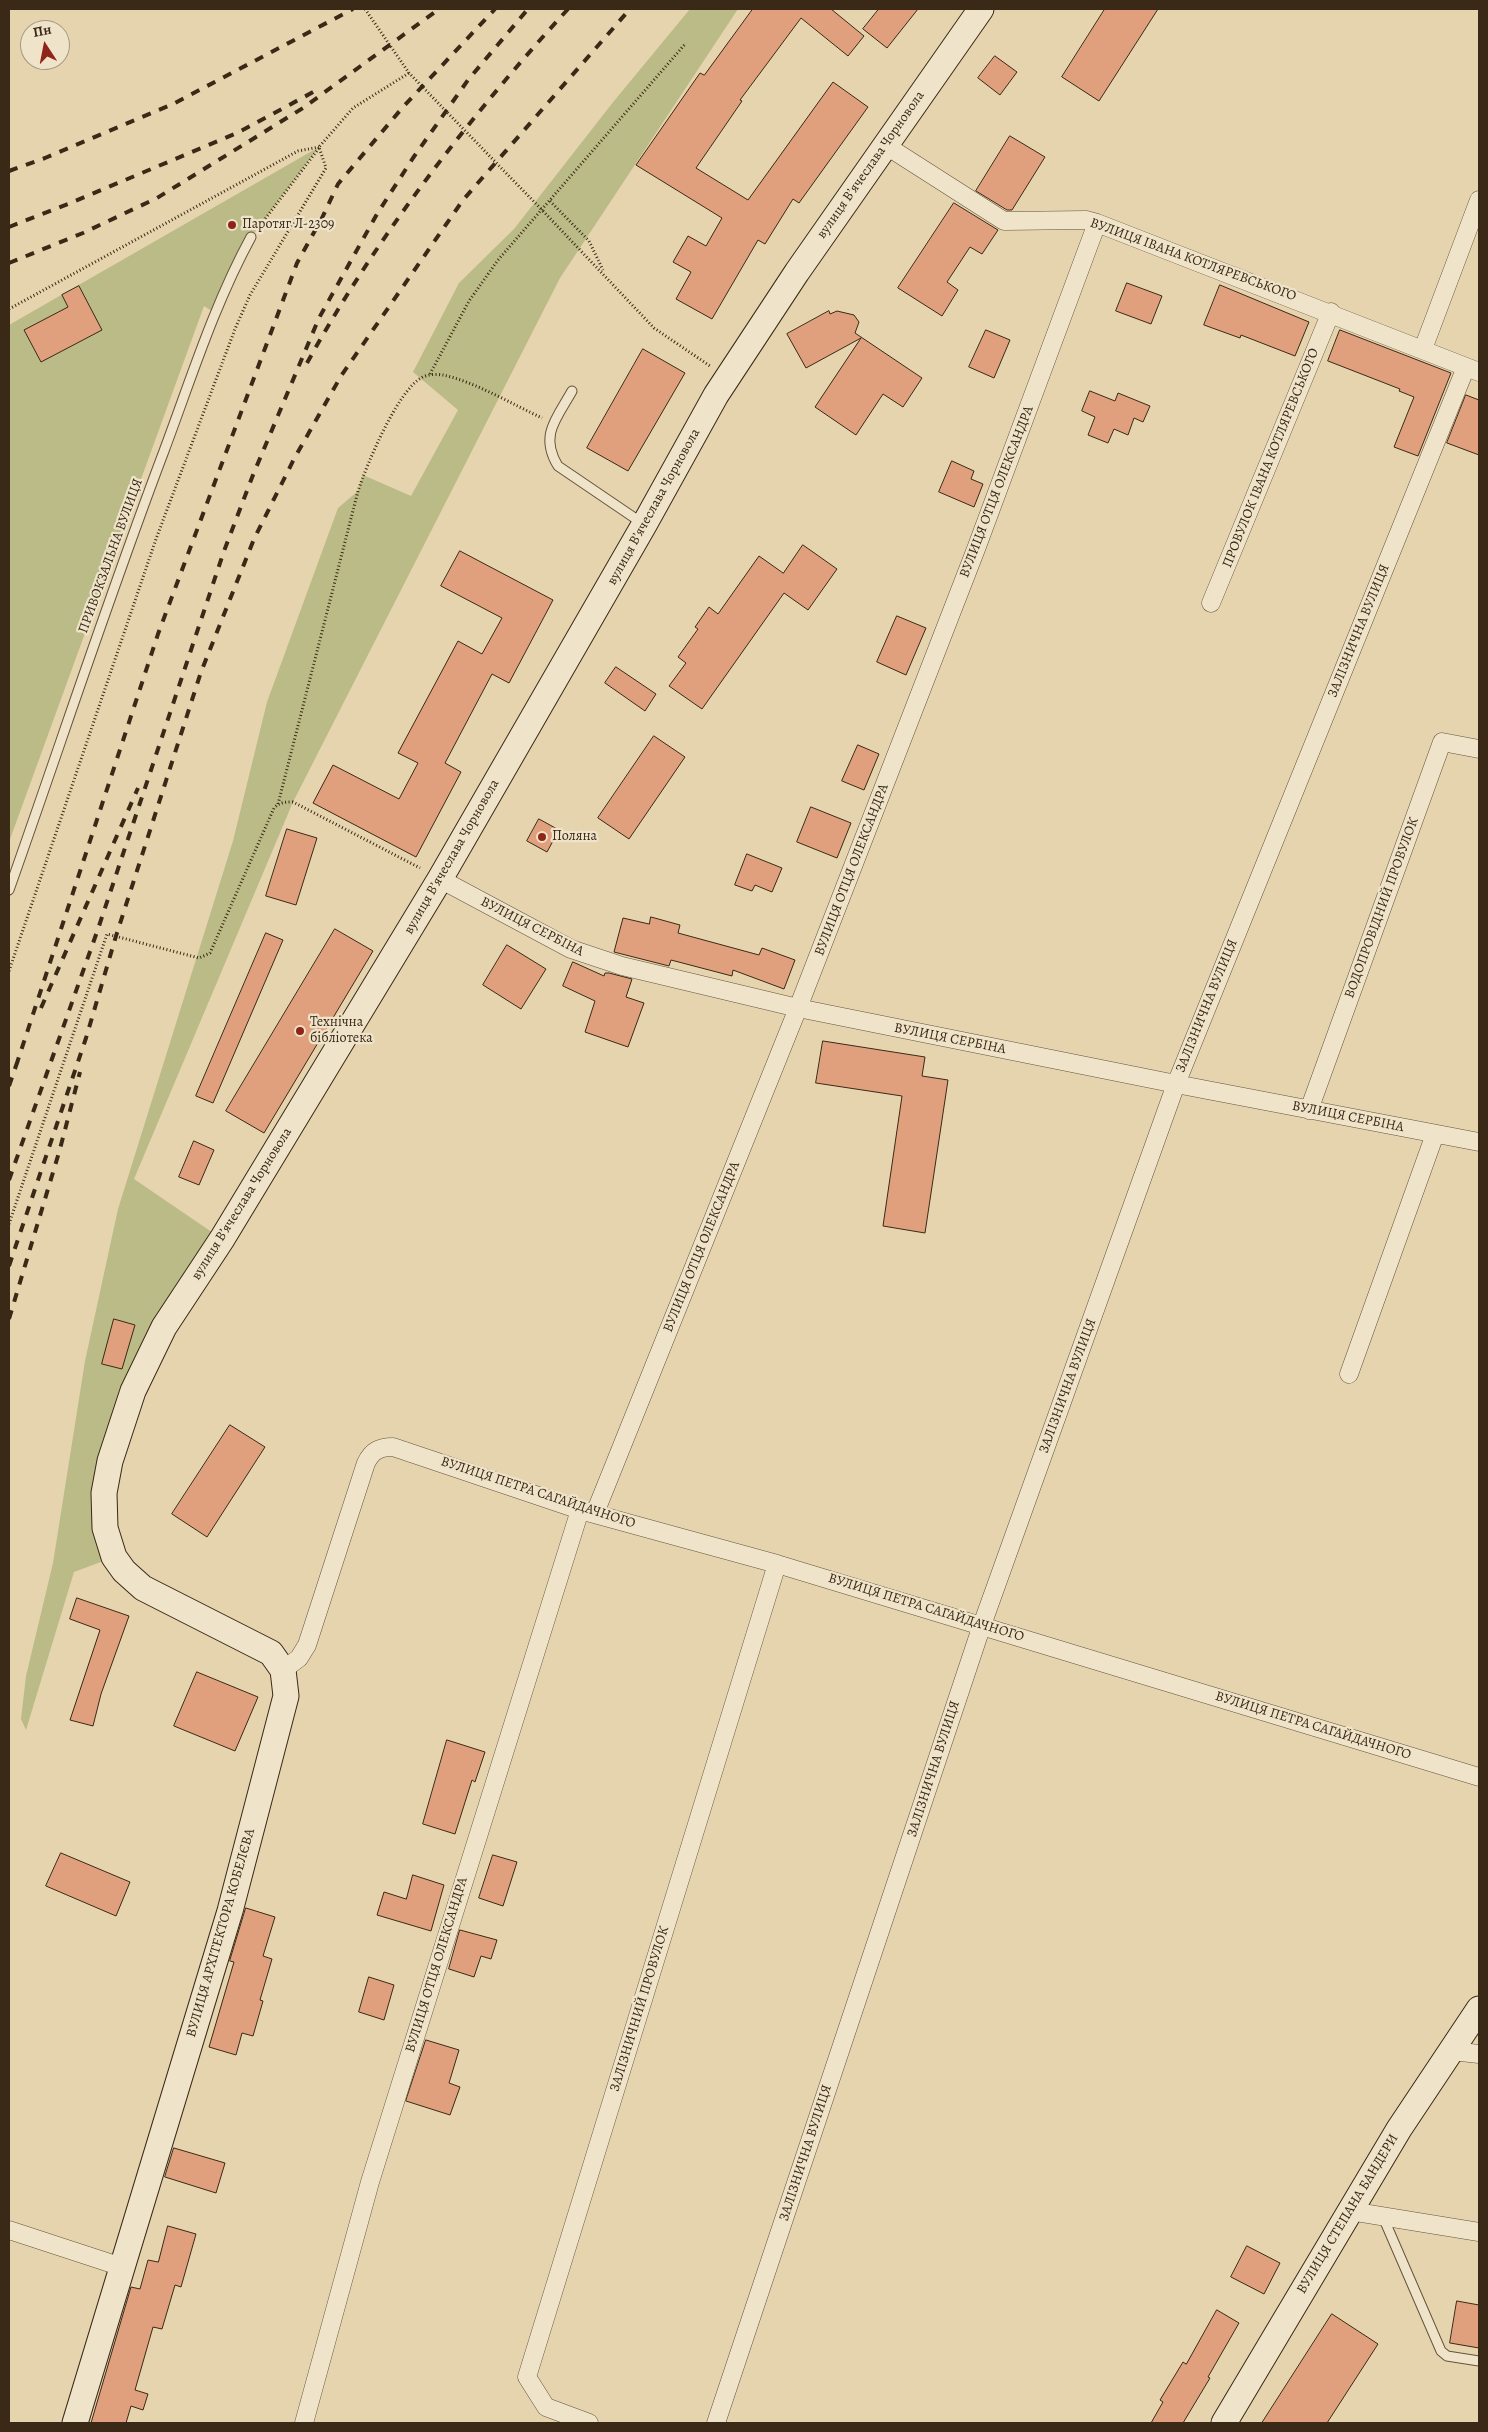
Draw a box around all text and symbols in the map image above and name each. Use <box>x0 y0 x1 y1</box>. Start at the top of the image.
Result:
north arrow <box>20 20 70 70</box>
text: Пн <box>31 20 53 42</box>
street label: вулиця Вʼячеслава Чорновола <box>814 88 928 242</box>
street label: ВУЛИЦЯ ІВАНА КОТЛЯРЕВСЬКОГО <box>1088 215 1298 305</box>
place label: Паротяг Л-2309 <box>242 217 334 233</box>
marker: Паротяг Л-2309 <box>226 219 238 231</box>
street label: ПРОВУЛОК ІВАНА КОТЛЯРЕВСЬКОГО <box>1219 346 1323 570</box>
street label: ВУЛИЦЯ ОТЦЯ ОЛЕКСАНДРА <box>956 404 1038 580</box>
street label: вулиця Вʼячеслава Чорновола <box>604 426 704 588</box>
street label: ПРИВОКЗАЛЬНА ВУЛИЦЯ <box>75 476 147 636</box>
street label: ЗАЛІЗНИЧНА ВУЛИЦЯ <box>1325 562 1393 700</box>
street label: вулиця Вʼячеслава Чорновола <box>401 776 503 938</box>
street label: ВУЛИЦЯ ОТЦЯ ОЛЕКСАНДРА <box>811 782 893 958</box>
street label: ВОДОПРОВІДНИЙ ПРОВУЛОК <box>1341 815 1423 1001</box>
place label: Поляна <box>552 829 597 845</box>
marker: Поляна <box>536 831 548 843</box>
street label: ВУЛИЦЯ СЕРБІНА <box>478 894 586 960</box>
street label: ЗАЛІЗНИЧНА ВУЛИЦЯ <box>1173 937 1241 1075</box>
place label: Технічна бібліотека <box>310 1015 373 1048</box>
street label: ВУЛИЦЯ СЕРБІНА <box>893 1020 1007 1058</box>
marker: Технічна бібліотека <box>294 1025 306 1037</box>
street label: ВУЛИЦЯ СЕРБІНА <box>1291 1098 1405 1136</box>
street label: вулиця Вʼячеслава Чорновола <box>188 1125 296 1283</box>
street label: ВУЛИЦЯ ОТЦЯ ОЛЕКСАНДРА <box>660 1159 744 1335</box>
street label: ЗАЛІЗНИЧНА ВУЛИЦЯ <box>1036 1316 1100 1456</box>
street label: ВУЛИЦЯ ПЕТРА САГАЙДАЧНОГО <box>439 1454 637 1532</box>
street label: ВУЛИЦЯ ПЕТРА САГАЙДАЧНОГО <box>826 1570 1026 1646</box>
street label: ВУЛИЦЯ ПЕТРА САГАЙДАЧНОГО <box>1213 1688 1413 1764</box>
street label: ЗАЛІЗНИЧНА ВУЛИЦЯ <box>904 1699 964 1839</box>
street label: ВУЛИЦЯ АРХІТЕКТОРА КОБЕЛЄВА <box>183 1827 259 2039</box>
street label: ВУЛИЦЯ ОТЦЯ ОЛЕКСАНДРА <box>402 1875 472 2055</box>
street label: ЗАЛІЗНИЧНИЙ ПРОВУЛОК <box>607 1924 673 2094</box>
street label: ЗАЛІЗНИЧНА ВУЛИЦЯ <box>776 2083 836 2223</box>
street label: ВУЛИЦЯ СТЕПАНА БАНДЕРИ <box>1294 2131 1402 2297</box>

